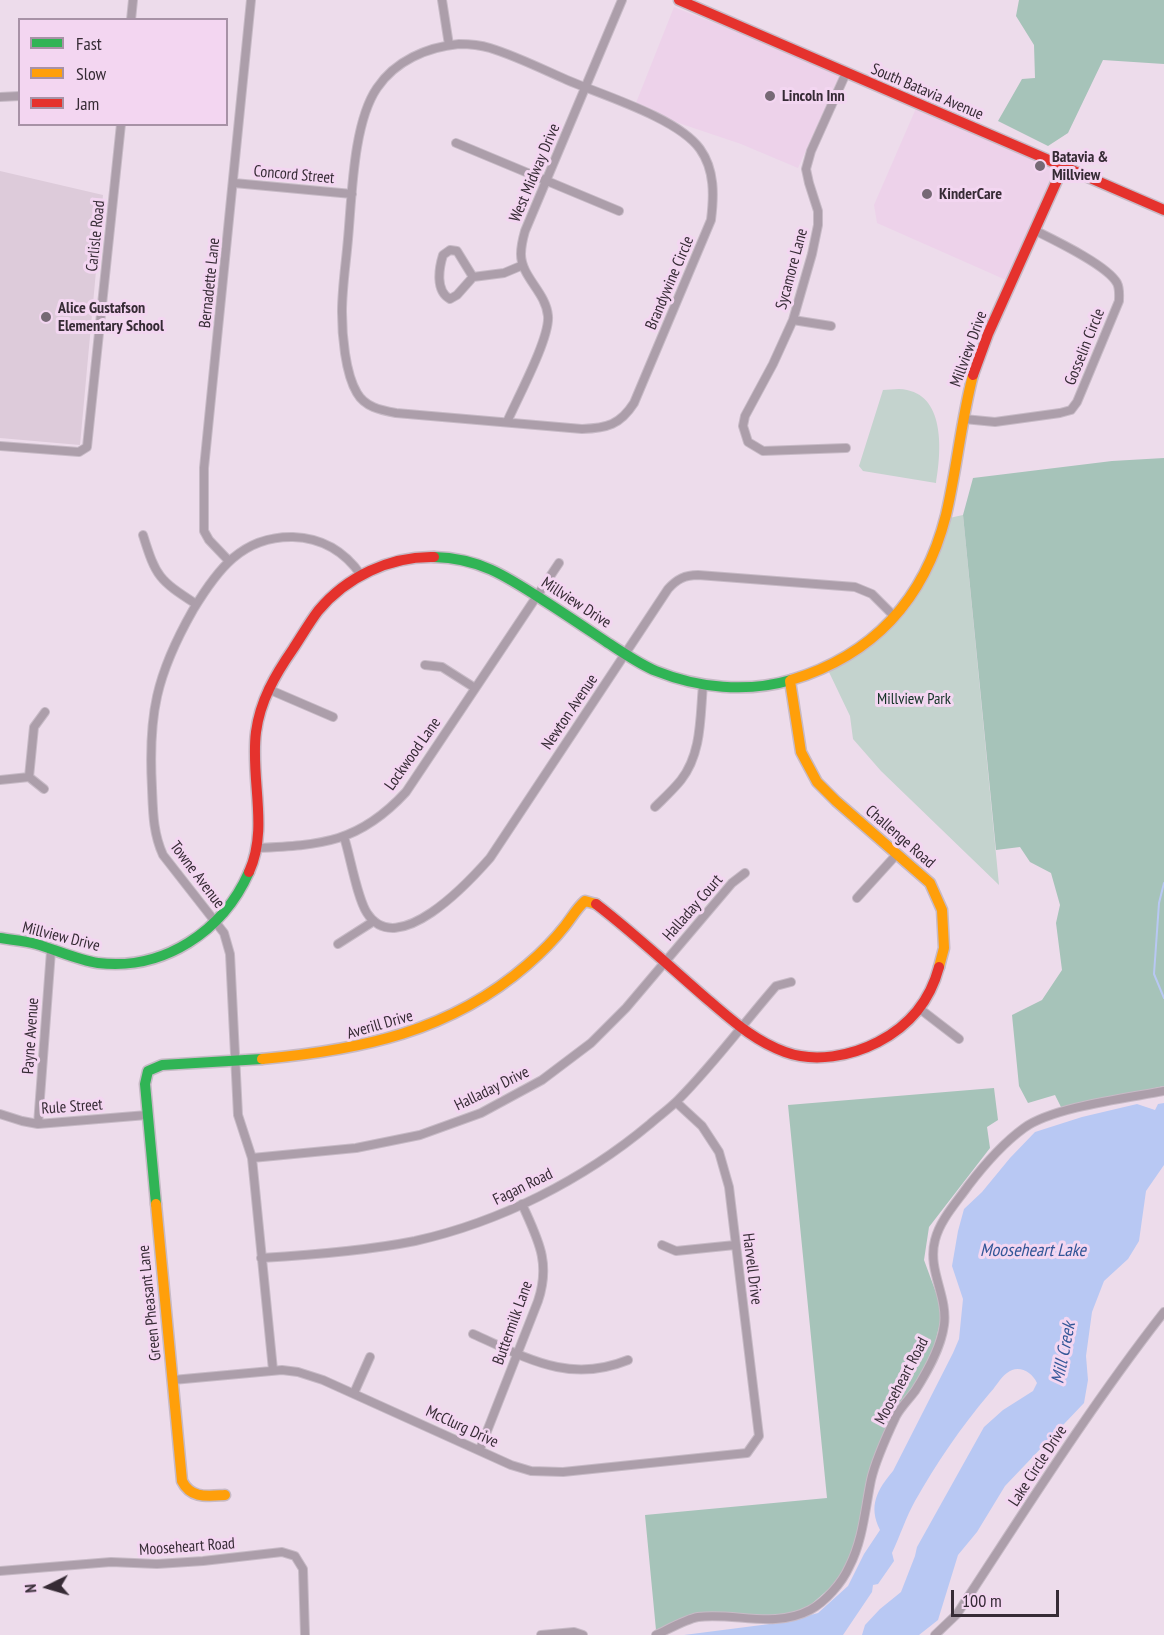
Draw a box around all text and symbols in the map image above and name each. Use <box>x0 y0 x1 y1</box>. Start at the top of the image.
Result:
legend <box>18 18 228 126</box>
text: Fast <box>76 32 102 55</box>
street label: South Batavia Avenue <box>868 60 986 124</box>
text: Slow <box>76 62 106 85</box>
place label: Lincoln Inn <box>782 86 845 106</box>
marker: Lincoln Inn <box>763 89 777 103</box>
text: Jam <box>76 92 99 115</box>
street label: West Midway Drive <box>506 121 564 225</box>
place label: Batavia & Millview <box>1052 147 1108 185</box>
marker: Batavia & Millview <box>1033 159 1047 173</box>
street label: Concord Street <box>253 162 335 188</box>
place label: KinderCare <box>939 184 1002 204</box>
marker: KinderCare <box>920 187 934 201</box>
street label: Carlisle Road <box>83 199 109 273</box>
street label: Sycamore Lane <box>772 226 812 312</box>
street label: Brandywine Circle <box>642 233 698 333</box>
street label: Bernadette Lane <box>196 237 224 329</box>
place label: Alice Gustafson Elementary School <box>58 298 164 336</box>
street label: Gosselin Circle <box>1061 306 1109 388</box>
street label: Millview Drive <box>946 309 992 389</box>
marker: Alice Gustafson Elementary School <box>39 310 53 324</box>
street label: Millview Drive <box>538 573 614 633</box>
street label: Newton Avenue <box>538 671 602 753</box>
park label: Millview Park <box>877 689 951 709</box>
street label: Lockwood Lane <box>381 714 445 794</box>
street label: Challenge Road <box>861 802 939 872</box>
street label: Towne Avenue <box>166 838 228 912</box>
street label: Halladay Court <box>659 871 727 945</box>
street label: Millview Drive <box>20 918 102 956</box>
street label: Payne Avenue <box>19 997 43 1075</box>
street label: Averill Drive <box>345 1006 415 1044</box>
street label: Halladay Drive <box>452 1063 532 1115</box>
street label: Rule Street <box>41 1095 103 1119</box>
street label: Fagan Road <box>490 1164 556 1210</box>
street label: Harvell Drive <box>738 1232 766 1306</box>
water label: Mooseheart Lake <box>980 1240 1086 1262</box>
street label: Green Pheasant Lane <box>134 1244 166 1362</box>
street label: Buttermilk Lane <box>489 1278 537 1368</box>
water label: Mill Creek <box>1047 1320 1081 1386</box>
street label: Mooseheart Road <box>871 1334 933 1428</box>
street label: McClurg Drive <box>423 1402 501 1452</box>
street label: Lake Circle Drive <box>1005 1422 1071 1510</box>
street label: Mooseheart Road <box>138 1534 236 1560</box>
north arrow <box>18 1557 78 1617</box>
scale bar <box>954 1578 1062 1616</box>
text: N <box>20 1583 40 1594</box>
text: 100 m <box>962 1589 1002 1612</box>

